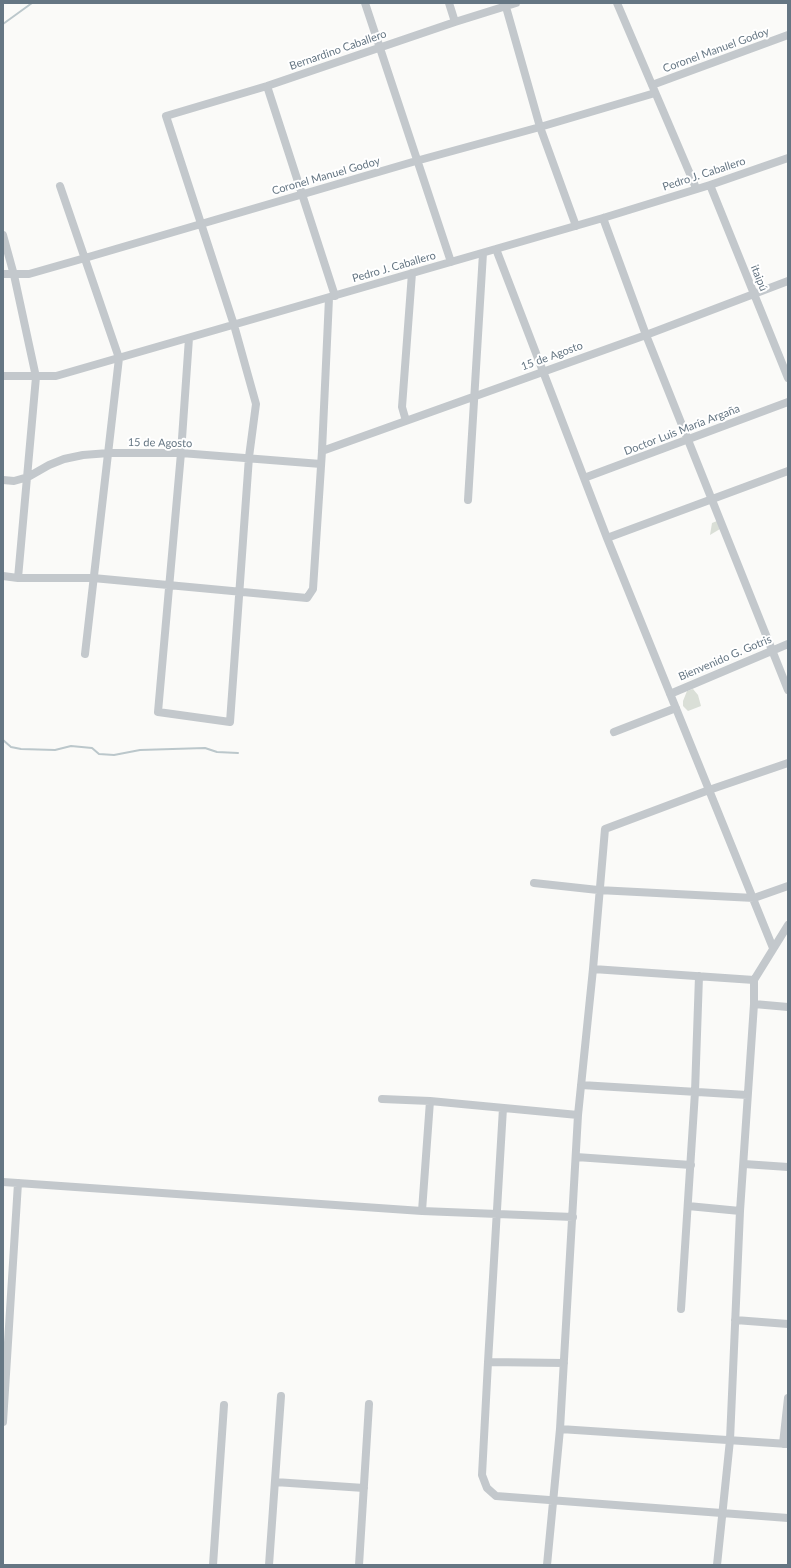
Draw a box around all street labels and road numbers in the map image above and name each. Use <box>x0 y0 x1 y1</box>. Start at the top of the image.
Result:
street label: Coronel Manuel Godoy <box>661 25 771 75</box>
street label: Bernardino Caballero <box>288 27 388 73</box>
street label: Coronel Manuel Godoy <box>270 154 382 198</box>
street label: Pedro J. Caballero <box>661 154 747 194</box>
street label: Pedro J. Caballero <box>351 249 437 285</box>
street label: itaipú <box>748 263 770 293</box>
street label: 15 de Agosto <box>519 339 585 373</box>
street label: Doctor Luis María Argaña <box>622 402 742 458</box>
street label: 15 de Agosto <box>128 436 192 450</box>
street label: Bienvenido G. Gotris <box>677 632 773 684</box>

